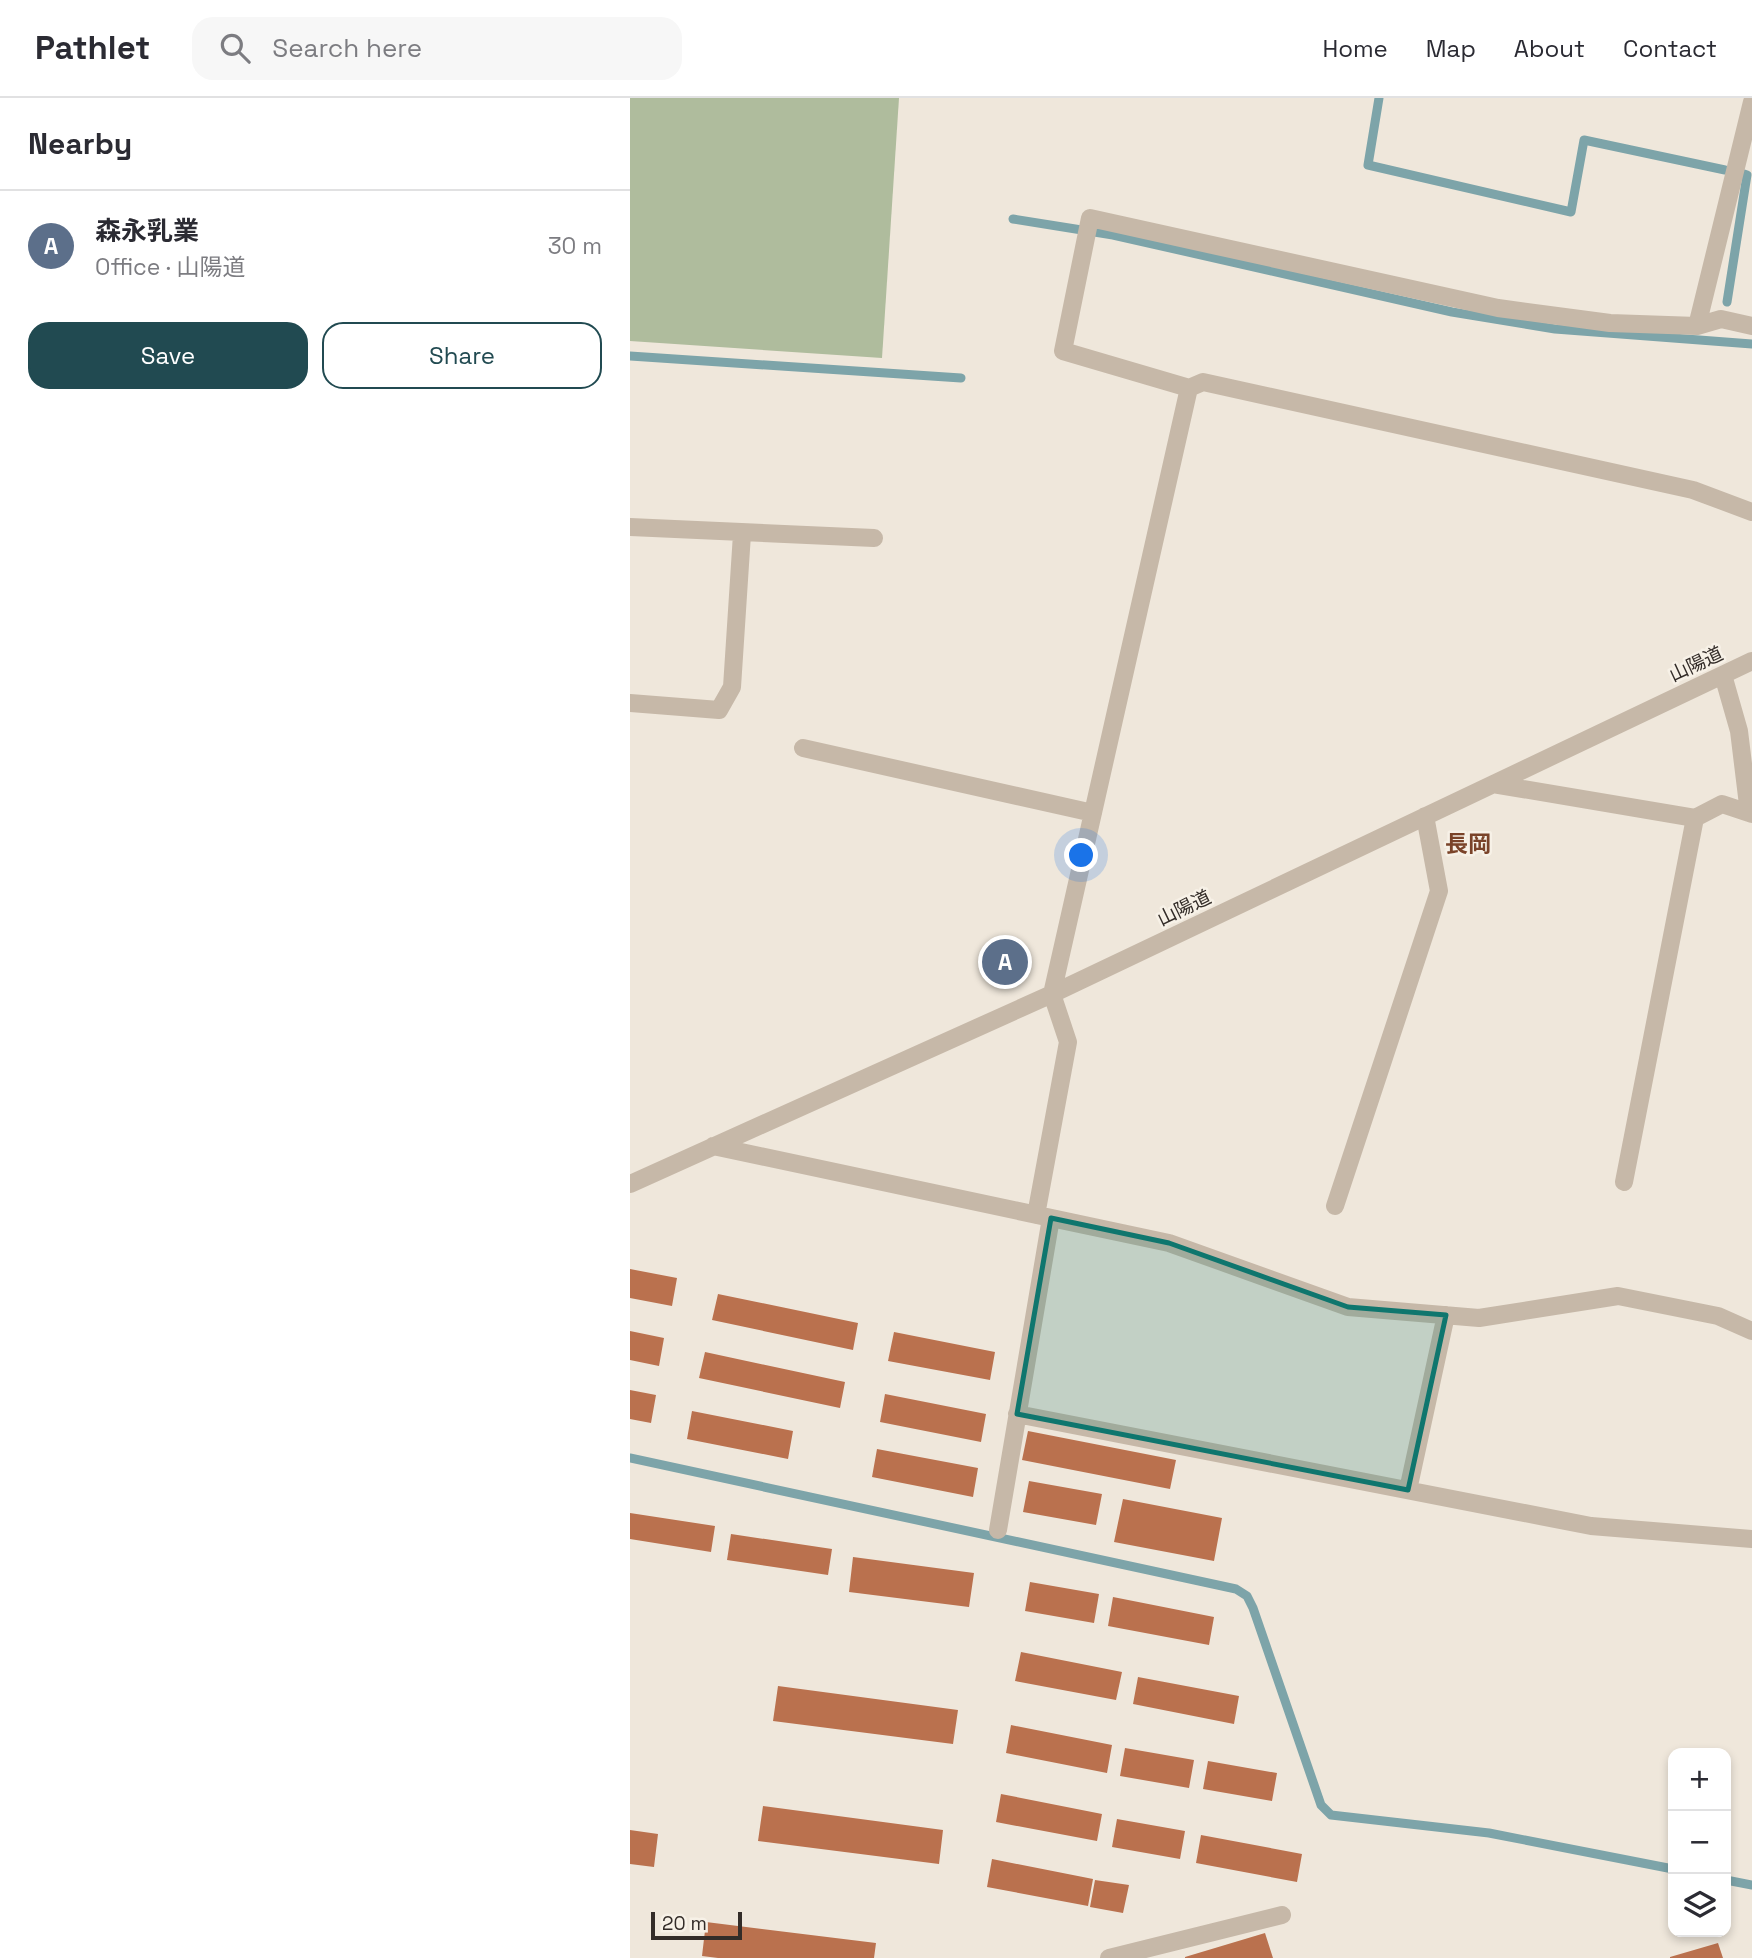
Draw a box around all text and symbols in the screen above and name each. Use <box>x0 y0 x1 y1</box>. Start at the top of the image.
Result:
search box <box>192 17 682 80</box>
text: Pathlet <box>35 27 150 69</box>
icon: search <box>216 29 254 67</box>
text: Search here <box>272 31 422 65</box>
text: Home <box>1322 33 1388 64</box>
text: Map <box>1426 33 1476 64</box>
text: About <box>1514 33 1585 64</box>
text: Contact <box>1623 33 1717 64</box>
text: Nearby <box>28 124 132 163</box>
text: 森永乳業 <box>95 214 199 248</box>
text: A <box>44 231 58 261</box>
text: 30 m <box>548 231 602 261</box>
text: Office · 山陽道 <box>95 252 246 282</box>
button: Save <box>28 322 308 389</box>
button: Share <box>322 322 602 389</box>
street label: 山陽道 <box>1665 641 1727 687</box>
district label: 長岡 <box>1445 829 1491 859</box>
your location <box>1064 838 1098 872</box>
street label: 山陽道 <box>1153 884 1215 932</box>
pin: A <box>982 936 1028 988</box>
map controls <box>1668 1748 1731 1937</box>
button: + <box>1668 1748 1731 1811</box>
button: − <box>1668 1811 1731 1874</box>
button: layers <box>1668 1874 1731 1937</box>
scale bar <box>651 1909 742 1941</box>
text: 20 m <box>662 1911 707 1936</box>

